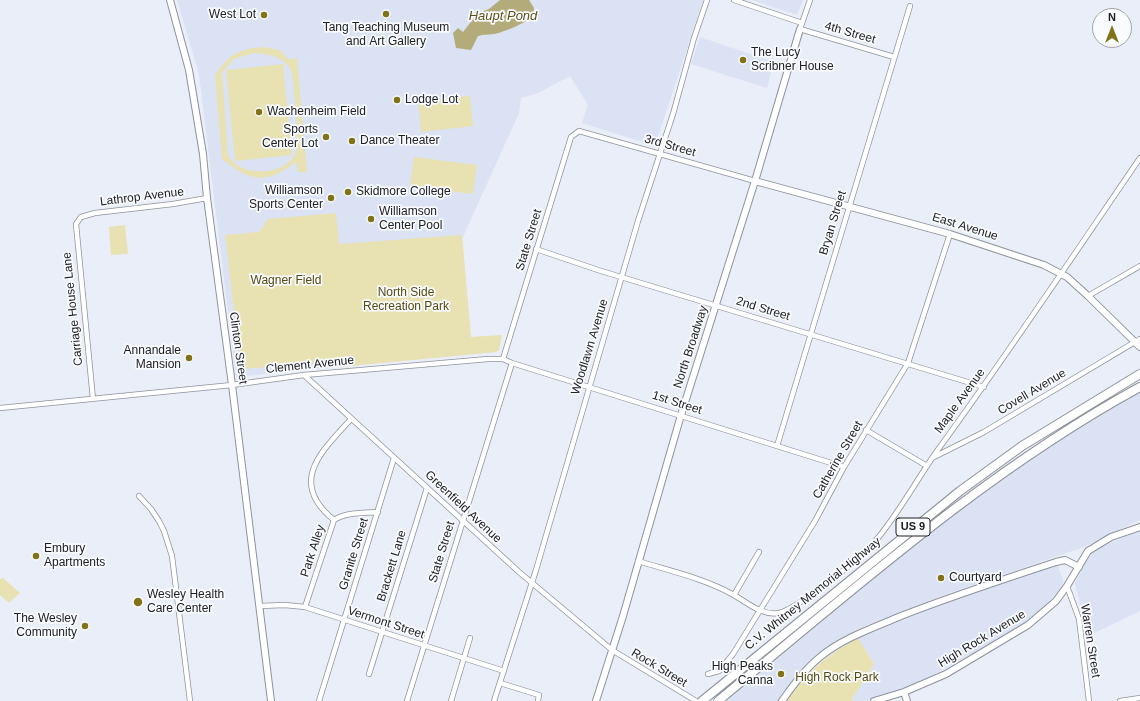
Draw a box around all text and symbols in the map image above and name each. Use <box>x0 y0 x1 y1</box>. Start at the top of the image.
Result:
place label: West Lot <box>209 8 256 22</box>
water label: Haupt Pond <box>469 8 537 24</box>
north arrow <box>1092 8 1132 48</box>
marker: Tang Teaching Museum and Art Gallery <box>381 9 391 19</box>
marker: West Lot <box>259 10 269 20</box>
text: N <box>1108 11 1116 23</box>
street label: 4th Street <box>823 19 877 47</box>
place label: Tang Teaching Museum and Art Gallery <box>323 21 449 49</box>
place label: The Lucy Scribner House <box>751 46 834 74</box>
marker: The Lucy Scribner House <box>738 55 748 65</box>
place label: Lodge Lot <box>405 93 458 107</box>
marker: Lodge Lot <box>392 95 402 105</box>
place label: Wachenheim Field <box>267 105 366 119</box>
marker: Wachenheim Field <box>254 107 264 117</box>
place label: Sports Center Lot <box>262 123 318 151</box>
marker: Sports Center Lot <box>321 132 331 142</box>
street label: 3rd Street <box>643 132 697 160</box>
place label: Dance Theater <box>360 134 439 148</box>
marker: Dance Theater <box>347 136 357 146</box>
place label: Williamson Sports Center <box>249 184 323 212</box>
street label: Lathrop Avenue <box>99 185 185 209</box>
place label: Skidmore College <box>356 185 451 199</box>
marker: Skidmore College <box>343 187 353 197</box>
street label: Bryan Street <box>816 189 850 257</box>
marker: Williamson Sports Center <box>326 193 336 203</box>
place label: Williamson Center Pool <box>379 205 442 233</box>
street label: State Street <box>513 208 545 272</box>
street label: East Avenue <box>930 210 1000 244</box>
marker: Williamson Center Pool <box>366 214 376 224</box>
street label: Carriage House Lane <box>60 252 86 366</box>
park label: Wagner Field <box>251 274 321 288</box>
park label: North Side Recreation Park <box>363 286 449 314</box>
street label: 2nd Street <box>734 294 792 324</box>
street label: Woodlawn Avenue <box>569 297 611 397</box>
street label: North Broadway <box>671 304 711 390</box>
street label: Clinton Street <box>226 311 250 385</box>
place label: Annandale Mansion <box>124 344 181 372</box>
marker: Annandale Mansion <box>184 353 194 363</box>
street label: Clement Avenue <box>265 353 355 377</box>
street label: Maple Avenue <box>932 366 988 436</box>
street label: Covell Avenue <box>995 366 1069 418</box>
street label: 1st Street <box>650 388 704 418</box>
street label: Catherine Street <box>810 419 866 501</box>
street label: Greenfield Avenue <box>422 468 504 546</box>
street label: Granite Street <box>336 516 372 592</box>
road number: US 9 <box>896 518 930 536</box>
street label: State Street <box>426 520 458 584</box>
street label: Park Alley <box>298 523 328 579</box>
street label: Brackett Lane <box>374 528 410 604</box>
street label: C.V. Whitney Memorial Highway <box>742 535 884 653</box>
place label: Embury Apartments <box>44 542 105 570</box>
marker: Embury Apartments <box>31 551 41 561</box>
place label: Courtyard <box>949 571 1002 585</box>
marker: Courtyard <box>936 573 946 583</box>
place label: Wesley Health Care Center <box>147 588 224 616</box>
marker: Wesley Health Care Center <box>132 596 144 608</box>
street label: Warren Street <box>1077 603 1103 679</box>
street label: Vermont Street <box>346 604 426 642</box>
street label: High Rock Avenue <box>936 607 1028 671</box>
place label: The Wesley Community <box>14 612 77 640</box>
marker: The Wesley Community <box>80 621 90 631</box>
street label: Rock Street <box>628 646 690 690</box>
place label: High Peaks Canna <box>712 660 773 688</box>
marker: High Peaks Canna <box>776 669 786 679</box>
park label: High Rock Park <box>795 671 879 685</box>

